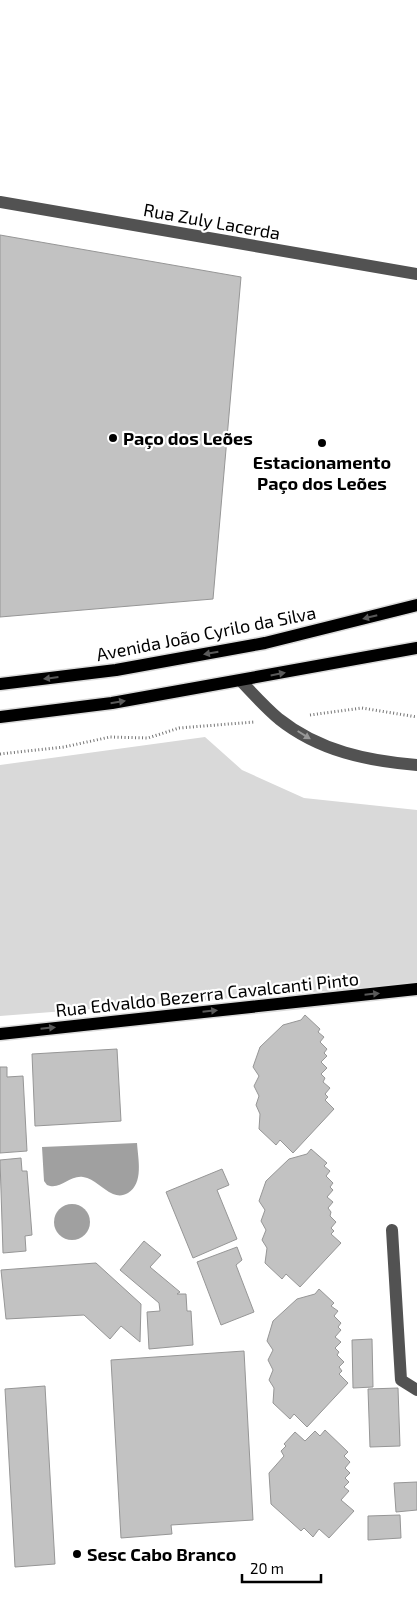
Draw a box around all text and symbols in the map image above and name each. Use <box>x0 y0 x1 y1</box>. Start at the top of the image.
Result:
street label: Rua Zuly Lacerda <box>142 198 282 244</box>
place label: Paço dos Leões <box>123 427 253 450</box>
marker: Paço dos Leões <box>107 432 119 444</box>
marker: Estacionamento Paço dos Leões <box>316 437 328 449</box>
place label: Estacionamento Paço dos Leões <box>253 451 391 495</box>
street label: Avenida João Cyrilo da Silva <box>94 601 318 665</box>
one-way arrow <box>362 613 377 621</box>
one-way arrow <box>204 649 219 657</box>
one-way arrow <box>270 670 286 678</box>
one-way arrow <box>43 674 59 682</box>
one-way arrow <box>110 698 126 706</box>
one-way arrow <box>297 731 311 740</box>
street label: Rua Edvaldo Bezerra Cavalcanti Pinto <box>54 967 360 1021</box>
one-way arrow <box>364 990 380 998</box>
one-way arrow <box>202 1007 218 1015</box>
one-way arrow <box>41 1024 57 1032</box>
place label: Sesc Cabo Branco <box>87 1543 236 1565</box>
marker: Sesc Cabo Branco <box>71 1548 83 1560</box>
scale bar <box>242 1552 321 1584</box>
text: 20 m <box>250 1559 284 1577</box>

